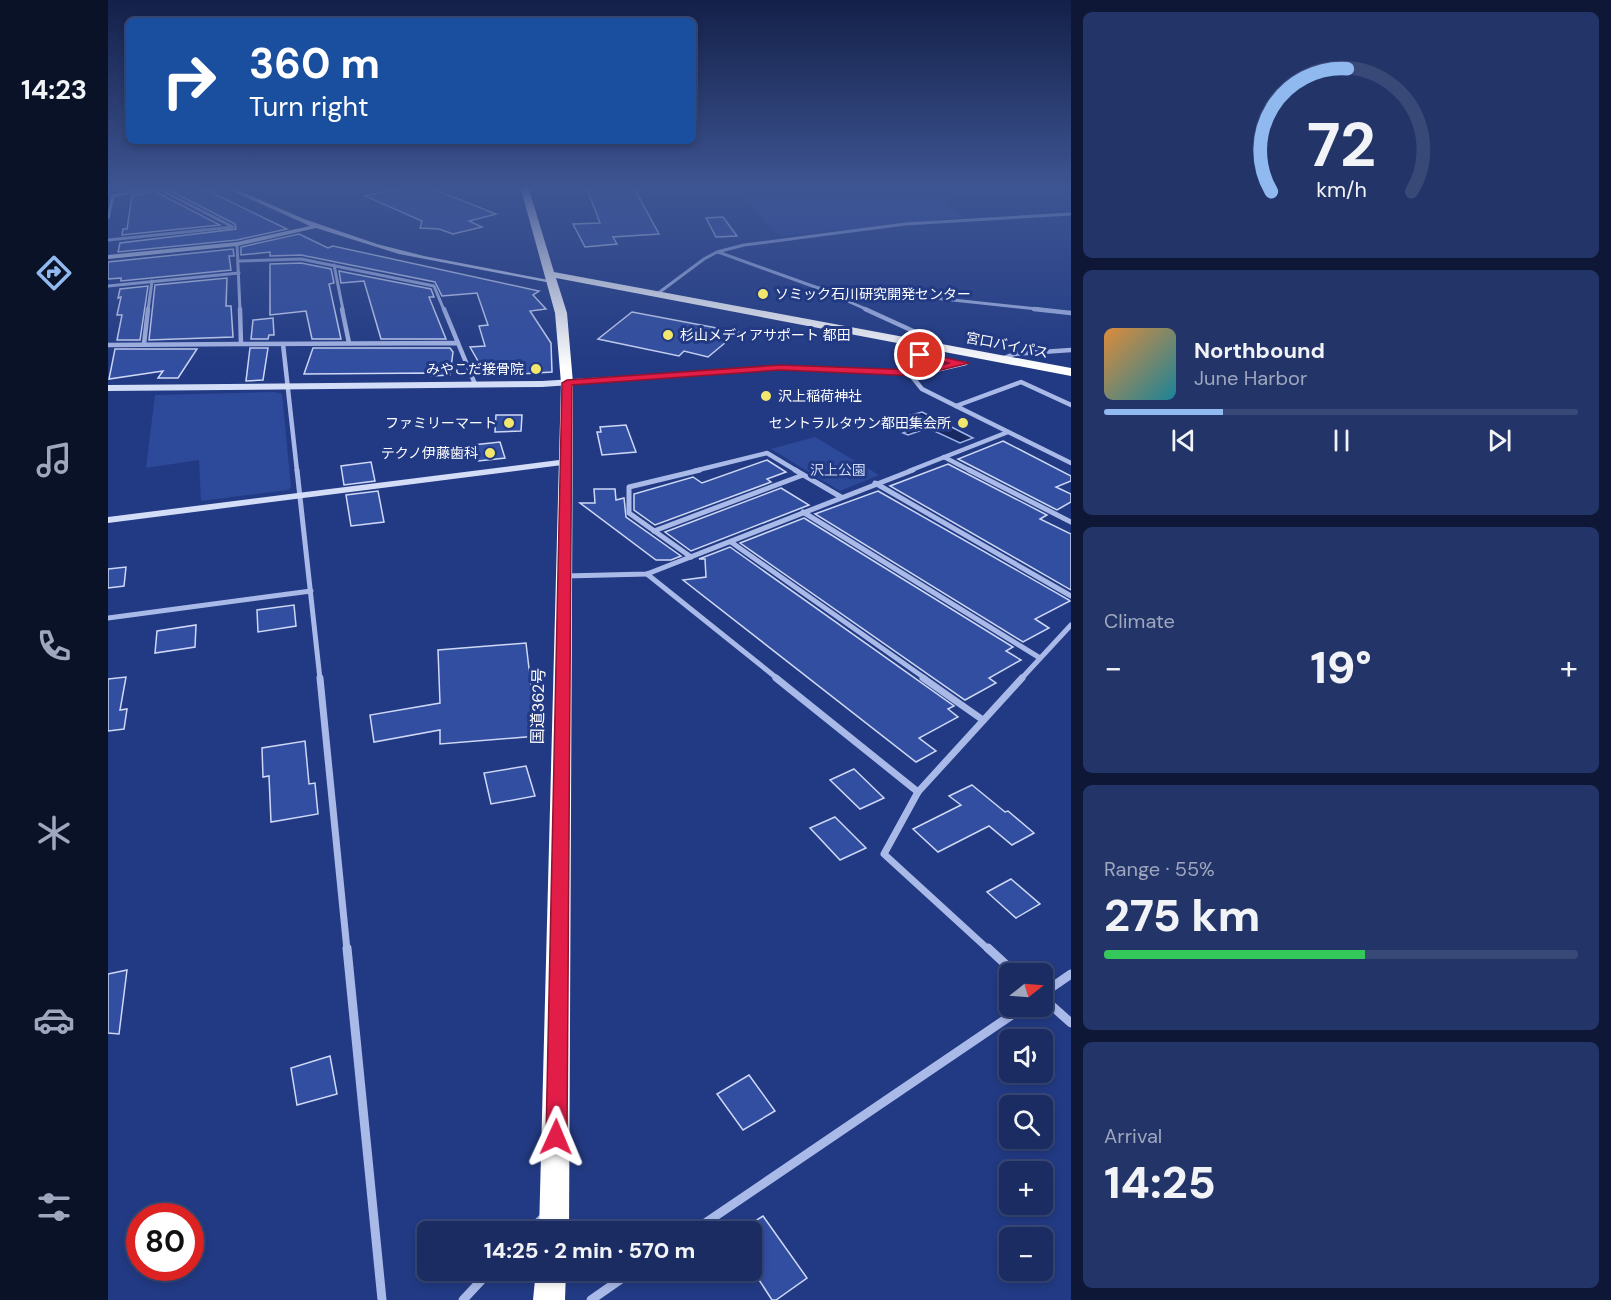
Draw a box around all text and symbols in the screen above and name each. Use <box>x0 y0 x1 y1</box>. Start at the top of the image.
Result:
text: 360 m <box>249 36 380 91</box>
icon: right <box>150 42 228 120</box>
text: 14:23 <box>21 72 87 107</box>
text: Turn right <box>249 89 369 124</box>
text: 72 <box>1307 104 1375 185</box>
text: km/h <box>1316 176 1366 204</box>
icon: directions <box>33 252 75 294</box>
place label: ソミック石川研究開発センター <box>775 285 971 303</box>
marker: ソミック石川研究開発センター <box>756 287 770 301</box>
place label: 杉山メディアサポート 都田 <box>680 326 851 344</box>
marker: 杉山メディアサポート 都田 <box>661 328 675 342</box>
street label: 宮口バイパス <box>964 328 1050 362</box>
pin <box>894 329 945 380</box>
text: Northbound <box>1194 336 1325 365</box>
icon: arrive <box>903 338 936 371</box>
place label: みやこだ接骨院 <box>426 360 524 378</box>
marker: みやこだ接骨院 <box>529 362 543 376</box>
text: June Harbor <box>1194 365 1307 391</box>
place label: 沢上稲荷神社 <box>778 387 862 405</box>
marker: 沢上稲荷神社 <box>759 389 773 403</box>
place label: ファミリーマート <box>385 414 497 432</box>
place label: セントラルタウン都田集会所 <box>769 414 951 432</box>
marker: ファミリーマート <box>502 416 516 430</box>
marker: セントラルタウン都田集会所 <box>956 416 970 430</box>
icon: previous <box>1167 424 1200 457</box>
icon: pause <box>1325 424 1358 457</box>
icon: next <box>1483 424 1516 457</box>
icon: music <box>33 439 75 481</box>
place label: テクノ伊藤歯科 <box>381 444 478 462</box>
marker: テクノ伊藤歯科 <box>483 446 497 460</box>
park label: 沢上公園 <box>810 461 866 479</box>
text: Climate <box>1104 608 1175 634</box>
icon: phone <box>33 625 75 667</box>
text: 19° <box>1310 638 1372 697</box>
text: − <box>1104 646 1122 689</box>
text: + <box>1560 646 1578 689</box>
street label: 国道362号 <box>527 668 549 744</box>
icon: climate <box>33 812 75 854</box>
text: Range · 55% <box>1104 856 1215 882</box>
text: 275 km <box>1104 886 1260 945</box>
north arrow <box>999 963 1053 1017</box>
map controls <box>999 963 1053 1281</box>
icon: car <box>33 999 75 1041</box>
button: sound <box>999 1029 1053 1083</box>
button: search <box>999 1095 1053 1149</box>
position arrow <box>524 1105 588 1169</box>
text: Arrival <box>1104 1123 1162 1149</box>
text: 14:25 <box>1104 1153 1216 1212</box>
button: + <box>999 1161 1053 1215</box>
icon: filters <box>33 1186 75 1228</box>
speed limit sign: 80 <box>126 1203 204 1281</box>
button: − <box>999 1227 1053 1281</box>
text: 14:25 · 2 min · 570 m <box>484 1236 695 1265</box>

